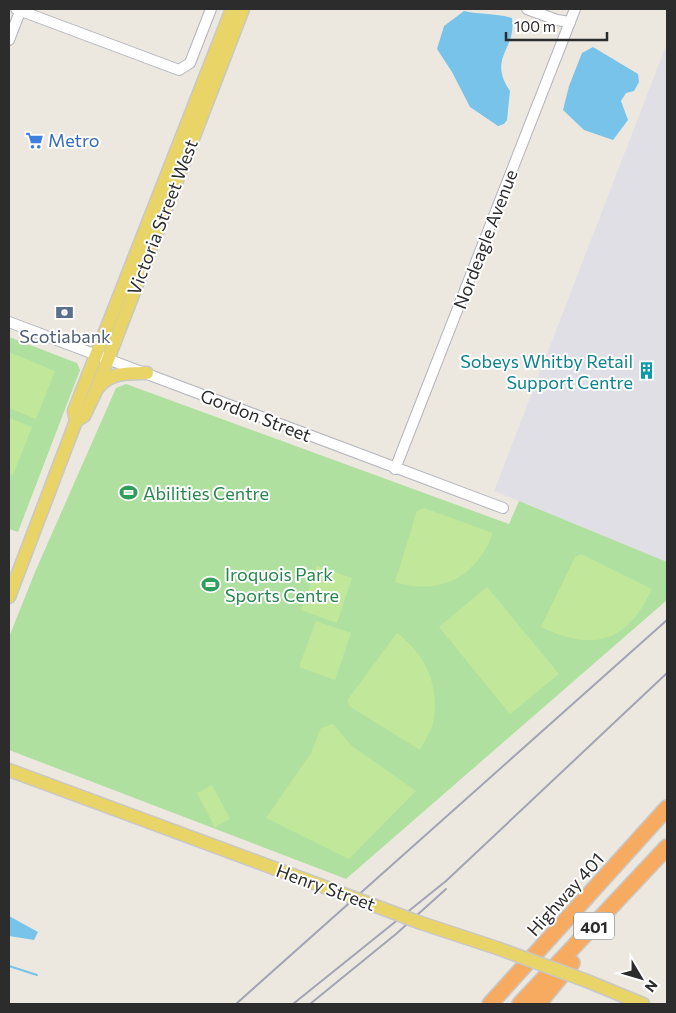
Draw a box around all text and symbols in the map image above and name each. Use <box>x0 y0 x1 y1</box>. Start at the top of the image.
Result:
scale bar <box>506 10 607 42</box>
text: 100 m <box>514 17 556 35</box>
place label: Metro <box>48 129 100 151</box>
supermarket icon: Metro <box>24 130 44 150</box>
street label: Victoria Street West <box>122 136 202 298</box>
street label: Nordeagle Avenue <box>448 166 522 312</box>
bank icon: Scotiabank <box>55 303 75 323</box>
place label: Scotiabank <box>19 325 111 347</box>
place label: Sobeys Whitby Retail Support Centre <box>460 350 633 393</box>
building icon: Sobeys Whitby Retail Support Centre <box>637 361 657 381</box>
street label: Gordon Street <box>198 384 314 446</box>
place label: Abilities Centre <box>143 482 269 504</box>
sports icon: Abilities Centre <box>119 483 139 503</box>
place label: Iroquois Park Sports Centre <box>225 563 339 606</box>
sports icon: Iroquois Park Sports Centre <box>201 574 221 594</box>
street label: Highway 401 <box>522 848 608 940</box>
street label: Henry Street <box>273 859 379 915</box>
road number: 401 <box>574 912 614 939</box>
north arrow <box>616 953 666 1003</box>
text: N <box>642 977 662 996</box>

